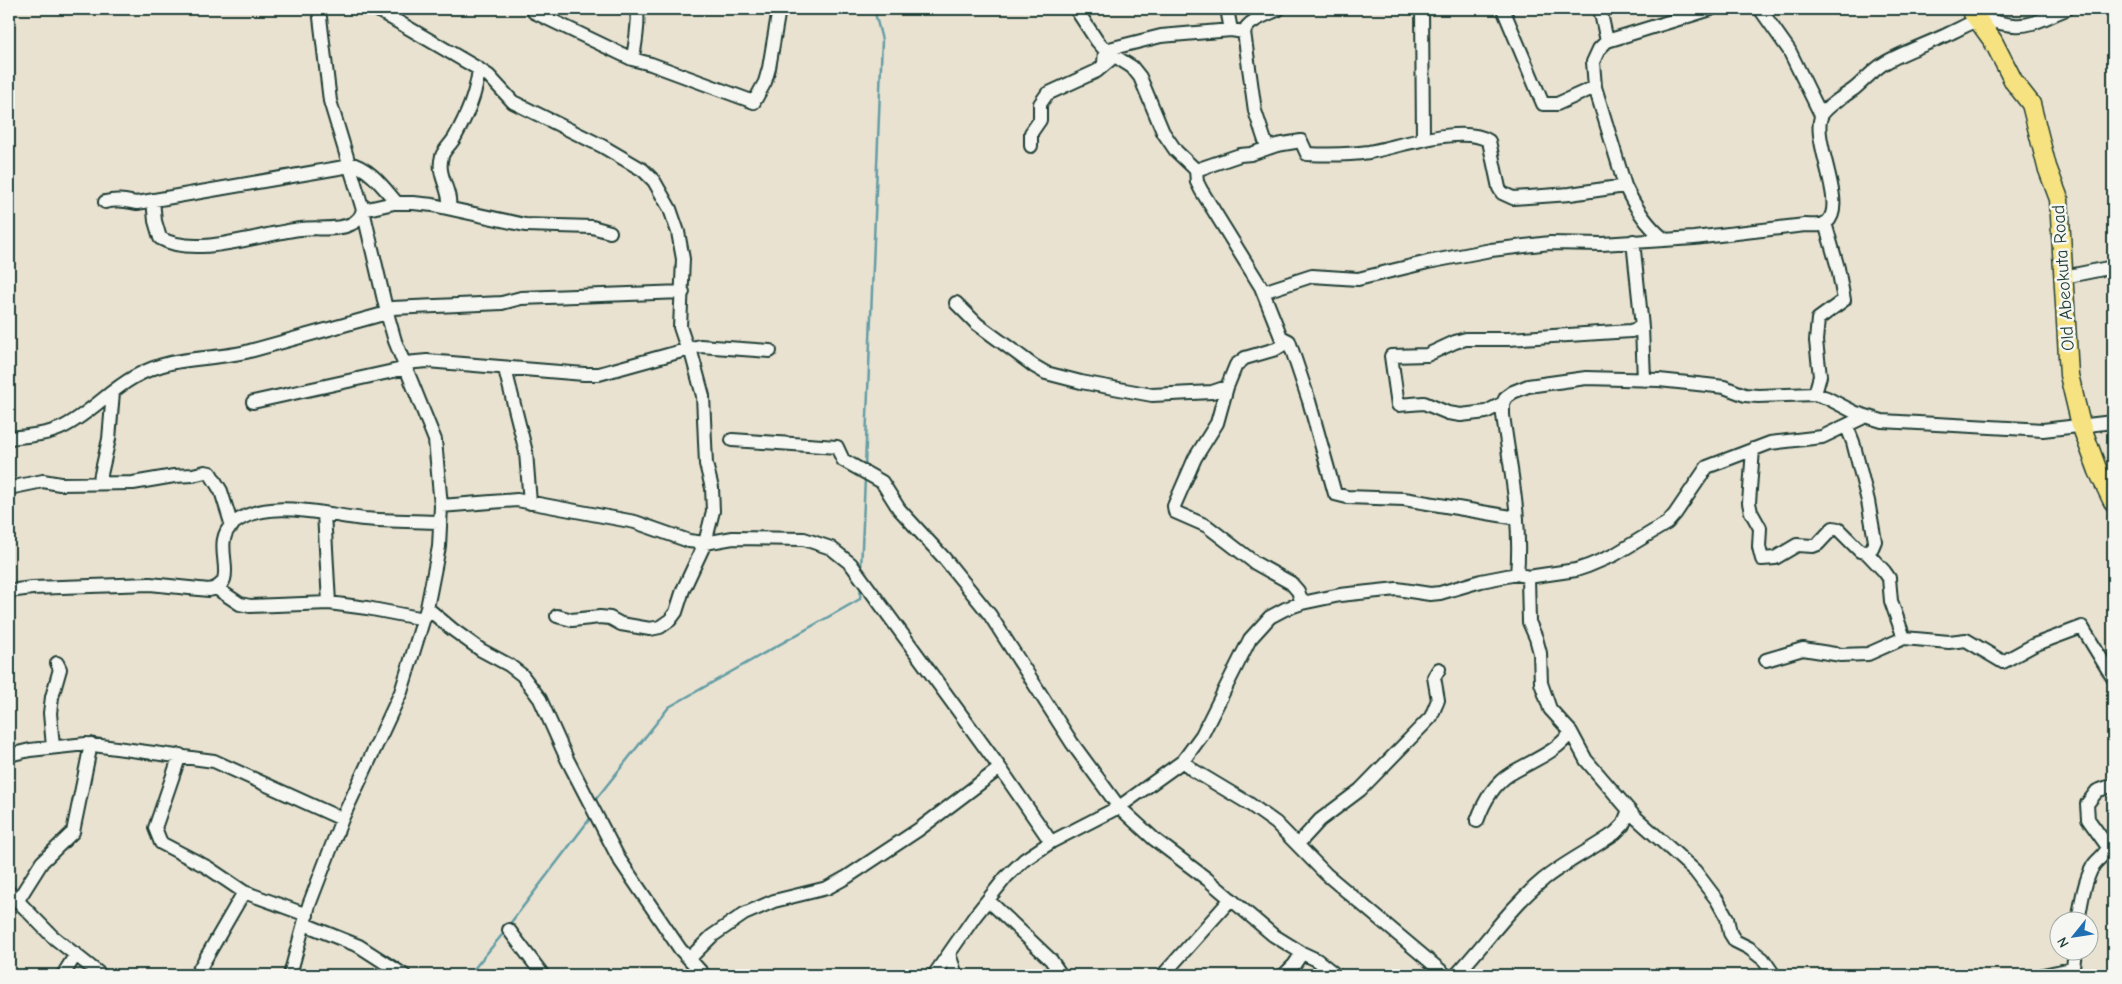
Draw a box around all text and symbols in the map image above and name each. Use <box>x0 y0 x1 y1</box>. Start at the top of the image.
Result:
street label: Old Abeokuta Road <box>2048 204 2079 352</box>
north arrow <box>2050 912 2100 962</box>
text: N <box>2054 934 2073 950</box>

